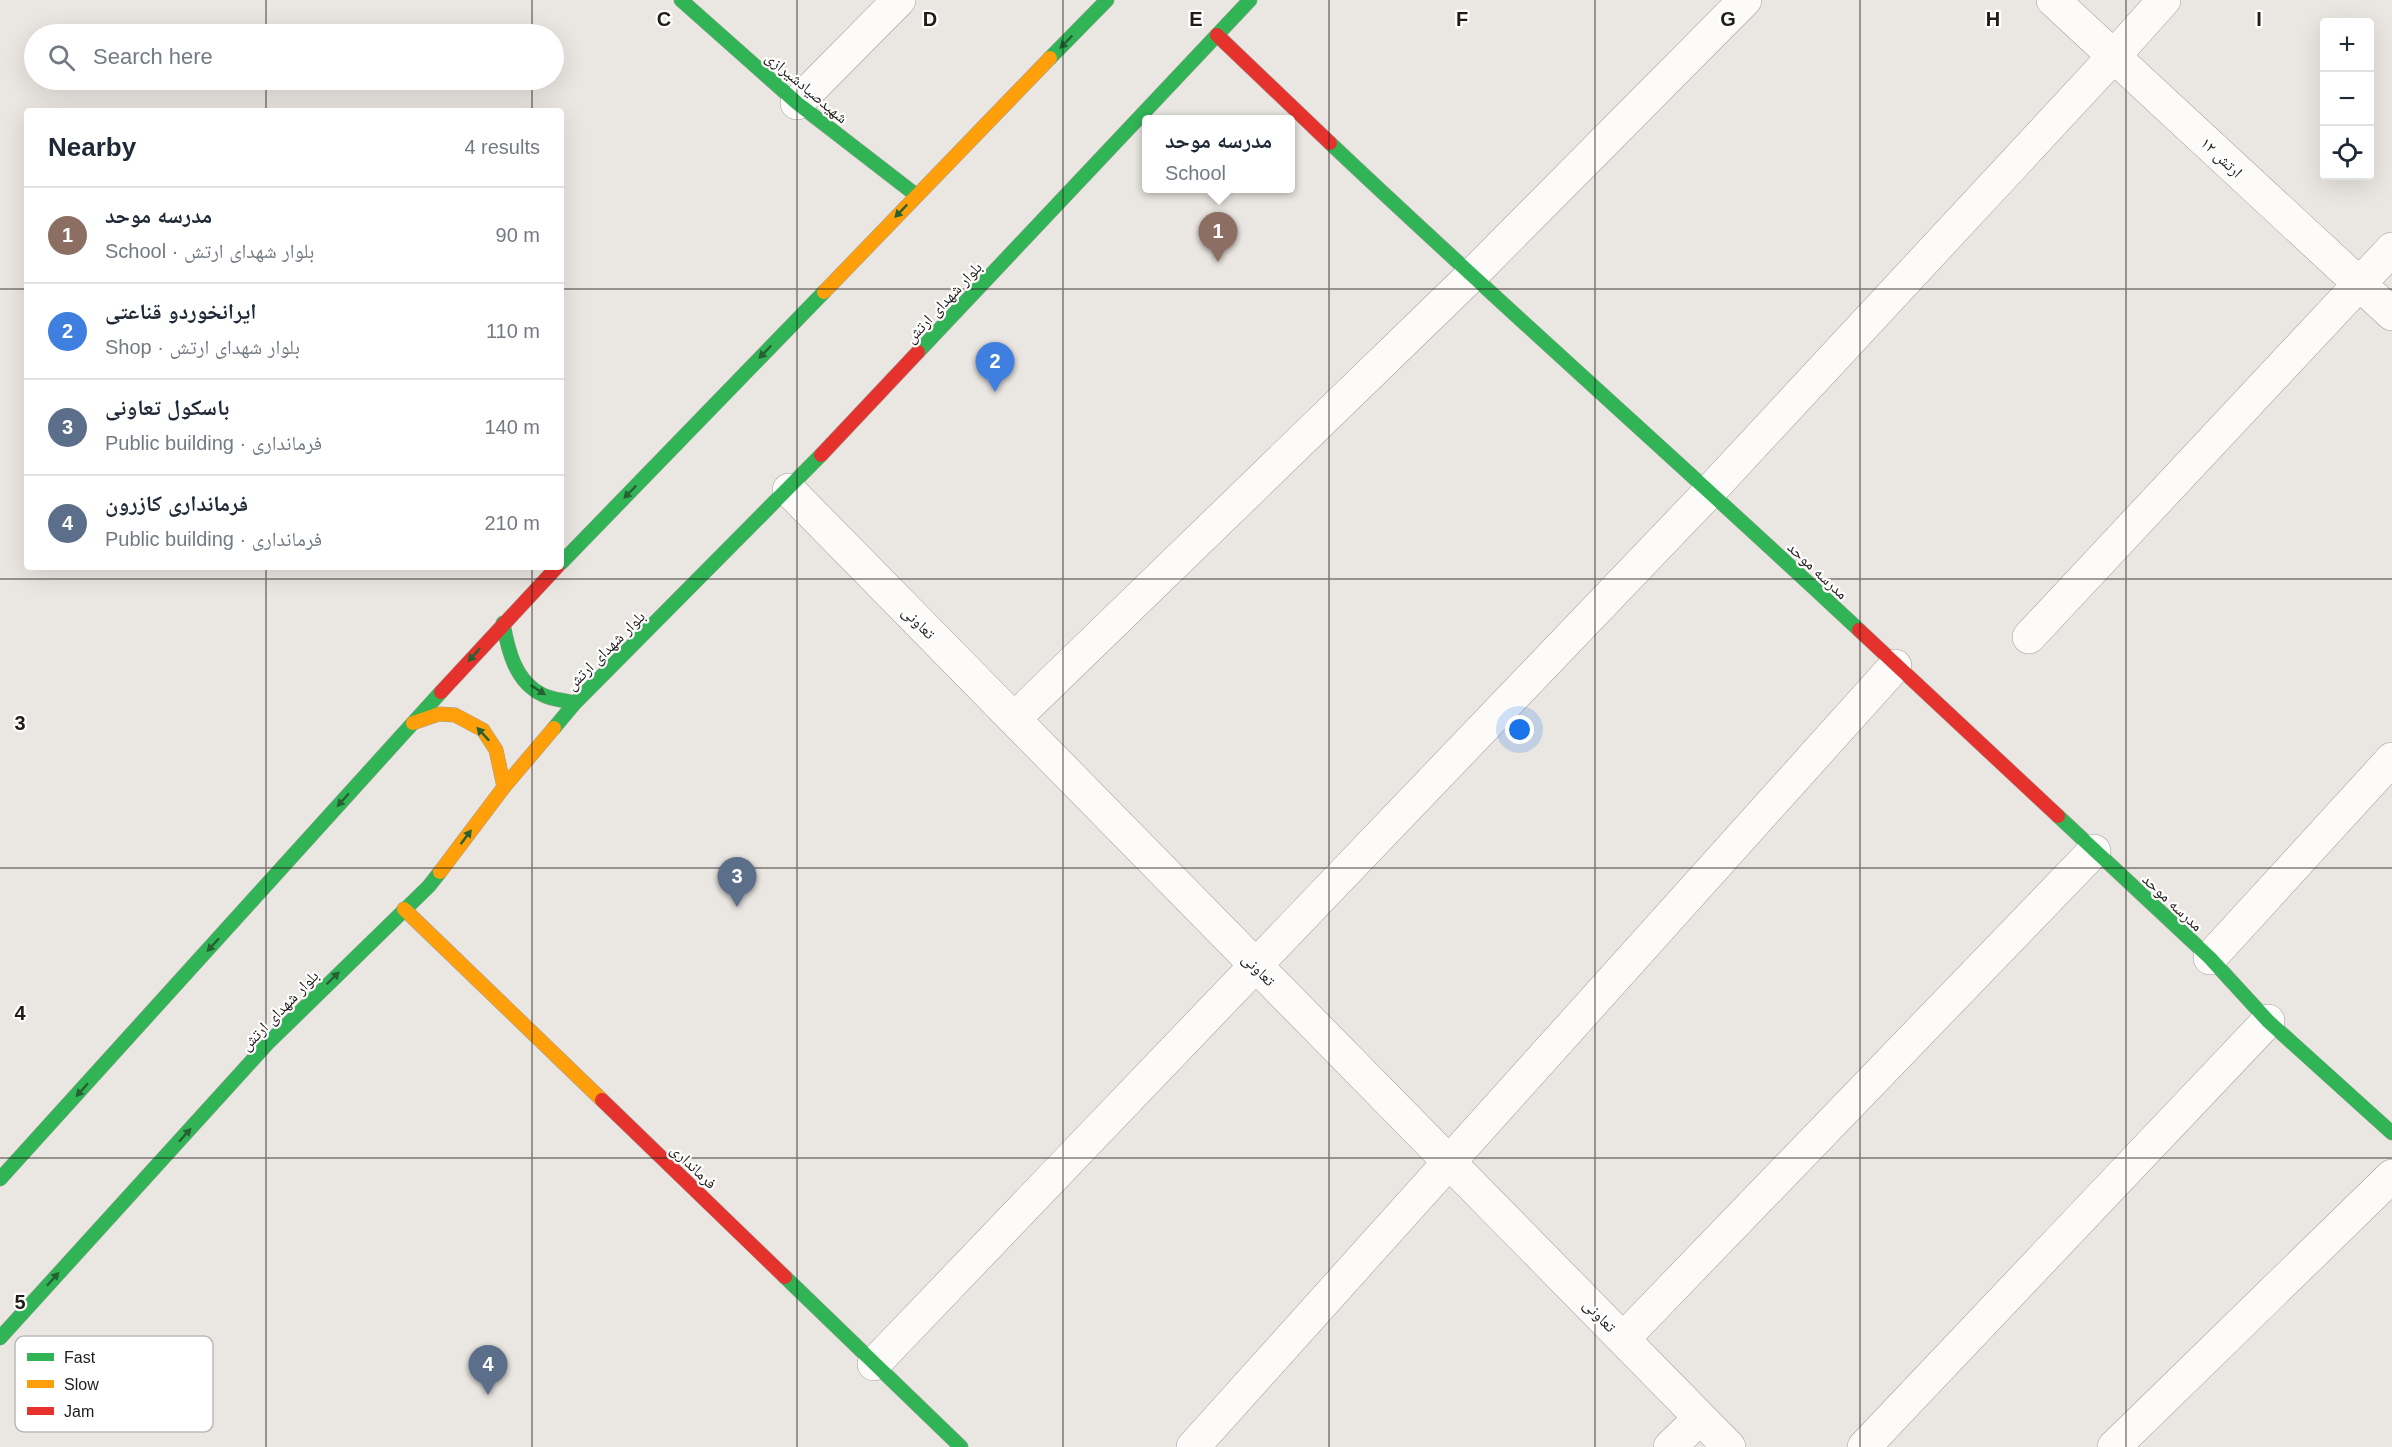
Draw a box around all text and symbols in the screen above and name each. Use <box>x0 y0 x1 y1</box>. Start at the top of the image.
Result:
text: C <box>657 8 671 30</box>
text: D <box>923 8 937 30</box>
text: E <box>1189 8 1203 30</box>
text: F <box>1456 8 1468 30</box>
text: G <box>1720 8 1736 30</box>
text: H <box>1986 8 2000 30</box>
text: I <box>2256 8 2262 30</box>
map controls <box>2320 18 2374 180</box>
button: + <box>2320 18 2374 72</box>
search box <box>24 24 564 90</box>
one-way arrow <box>1060 34 1074 48</box>
icon: search <box>45 41 78 74</box>
text: Search here <box>93 44 213 69</box>
street label: شهیدصیادشیرازی <box>761 48 851 128</box>
button: − <box>2320 72 2374 126</box>
popup <box>1142 115 1295 193</box>
button: locate <box>2320 126 2374 180</box>
text: مدرسه موحد <box>1165 128 1272 153</box>
text: Nearby <box>48 132 136 162</box>
street label: ارتش ۱۲ <box>2196 134 2246 182</box>
text: 4 results <box>464 136 540 158</box>
text: School <box>1165 162 1226 184</box>
text: مدرسه موحد <box>105 203 212 228</box>
one-way arrow <box>894 204 908 218</box>
pin: 1 <box>1198 212 1238 262</box>
text: 1 <box>62 224 73 246</box>
text: 90 m <box>496 224 540 246</box>
text: School · بلوار شهدای ارتش <box>105 240 314 262</box>
street label: بلوار شهدای ارتش <box>902 258 987 348</box>
text: ایرانخوردو قناعتی <box>105 299 257 324</box>
text: 2 <box>62 320 73 342</box>
text: 110 m <box>486 320 540 342</box>
text: Shop · بلوار شهدای ارتش <box>105 336 300 358</box>
pin: 2 <box>976 342 1014 392</box>
one-way arrow <box>759 344 773 358</box>
text: باسکول تعاونی <box>105 395 229 420</box>
text: 3 <box>62 416 73 438</box>
text: 140 m <box>484 416 540 438</box>
text: Public building · فرمانداری <box>105 432 322 454</box>
one-way arrow <box>623 484 637 499</box>
text: فرمانداری کازرون <box>105 491 248 516</box>
text: 4 <box>62 512 73 534</box>
text: 210 m <box>484 512 540 534</box>
text: Public building · فرمانداری <box>105 528 322 550</box>
street label: مدرسه موحد <box>1783 538 1851 603</box>
street label: تعاونی <box>897 603 939 644</box>
street label: بلوار شهدای ارتش <box>562 607 650 695</box>
one-way arrow <box>467 648 481 663</box>
one-way arrow <box>530 684 547 695</box>
text: 3 <box>14 712 26 734</box>
your location <box>1505 715 1534 744</box>
one-way arrow <box>477 726 490 741</box>
one-way arrow <box>337 792 350 807</box>
one-way arrow <box>460 829 472 844</box>
pin: 3 <box>718 858 756 907</box>
street label: مدرسه موحد <box>2138 870 2206 935</box>
one-way arrow <box>207 937 220 952</box>
street label: تعاونی <box>1237 950 1279 991</box>
street label: بلوار شهدای ارتش <box>237 967 323 1055</box>
one-way arrow <box>325 971 340 985</box>
text: 4 <box>14 1002 26 1024</box>
one-way arrow <box>76 1082 89 1097</box>
one-way arrow <box>177 1128 191 1142</box>
street label: فرمانداری <box>666 1141 720 1193</box>
one-way arrow <box>46 1272 60 1286</box>
text: 5 <box>14 1291 26 1313</box>
street label: تعاونی <box>1579 1295 1620 1337</box>
legend <box>15 1336 213 1432</box>
pin: 4 <box>468 1346 508 1395</box>
text: Fast <box>64 1349 96 1366</box>
text: Slow <box>64 1376 99 1393</box>
text: Jam <box>64 1403 94 1420</box>

